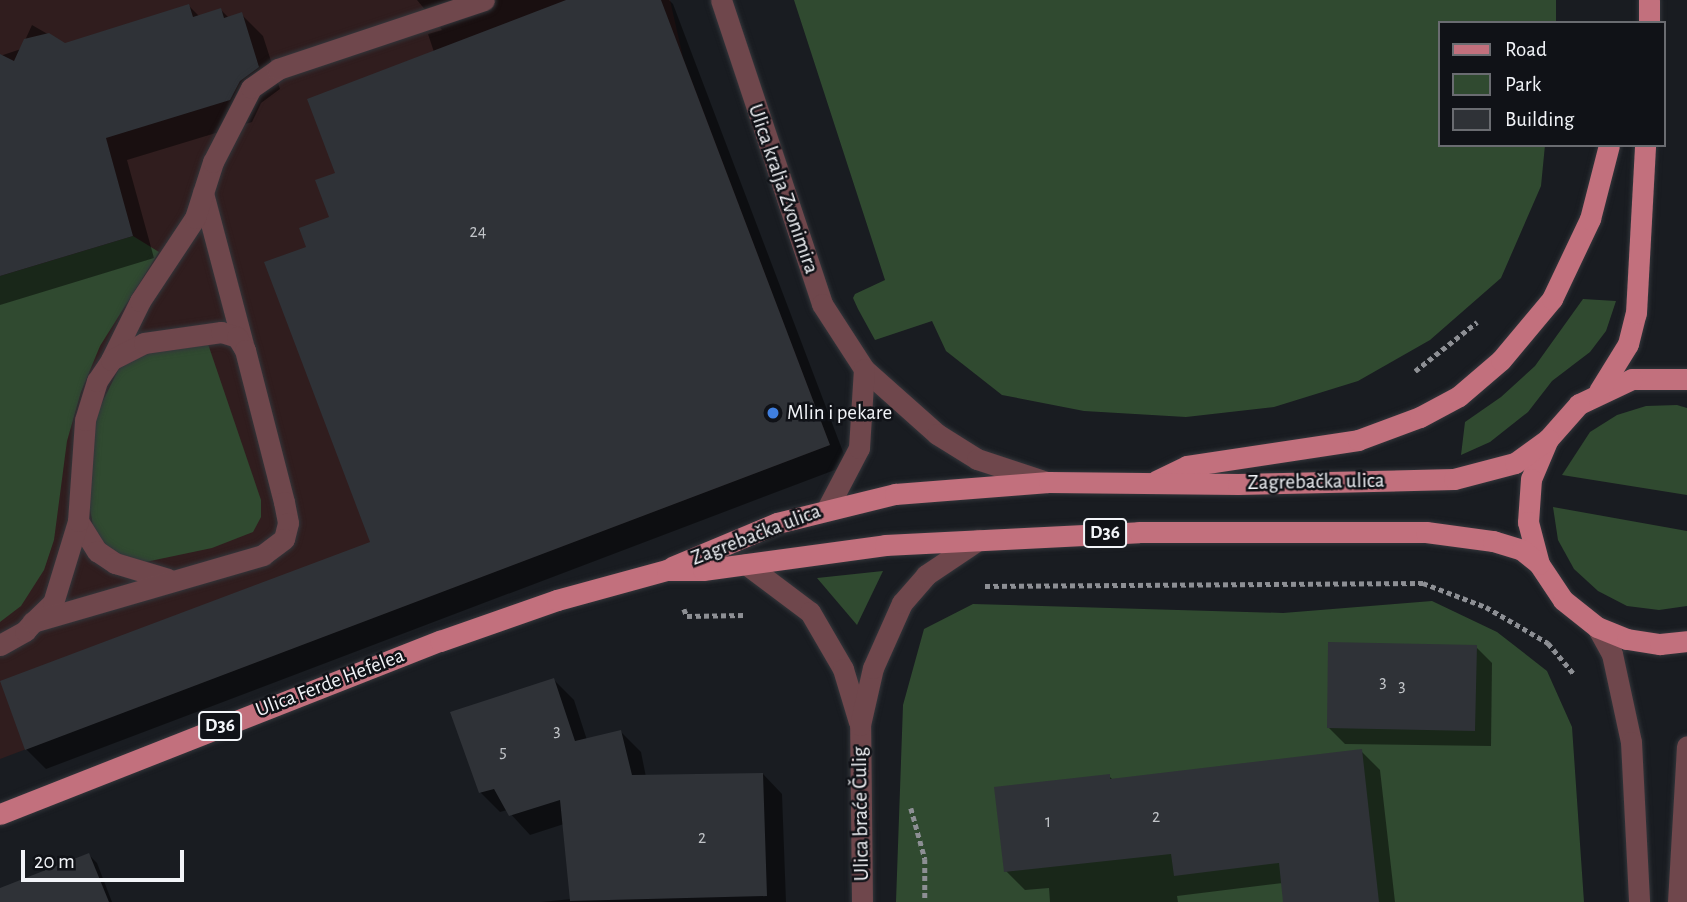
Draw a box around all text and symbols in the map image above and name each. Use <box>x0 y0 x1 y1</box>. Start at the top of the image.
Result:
legend <box>1438 21 1666 147</box>
text: Road <box>1505 39 1547 60</box>
text: Park <box>1505 74 1541 95</box>
street label: Ulica kralja Zvonimira <box>742 101 824 277</box>
text: Building <box>1505 109 1574 130</box>
house number: 24 <box>470 221 486 243</box>
place label: Mlin i pekare <box>787 400 892 426</box>
marker: Mlin i pekare <box>765 405 781 421</box>
street label: Zagrebačka ulica <box>1247 468 1385 496</box>
street label: Zagrebačka ulica <box>688 499 824 571</box>
road number: D36 <box>1082 518 1128 548</box>
street label: Ulica Ferde Hefelea <box>252 643 408 723</box>
house number: 3 <box>1379 671 1387 693</box>
house number: 3 <box>1398 675 1406 697</box>
road number: D36 <box>197 710 243 741</box>
house number: 3 <box>553 720 561 742</box>
house number: 5 <box>499 741 507 763</box>
street label: Ulica braće Čulig <box>847 747 875 881</box>
house number: 2 <box>1152 806 1160 828</box>
house number: 1 <box>1045 811 1051 833</box>
house number: 2 <box>698 827 706 849</box>
scale bar <box>24 836 187 880</box>
text: 20 m <box>34 851 75 872</box>

